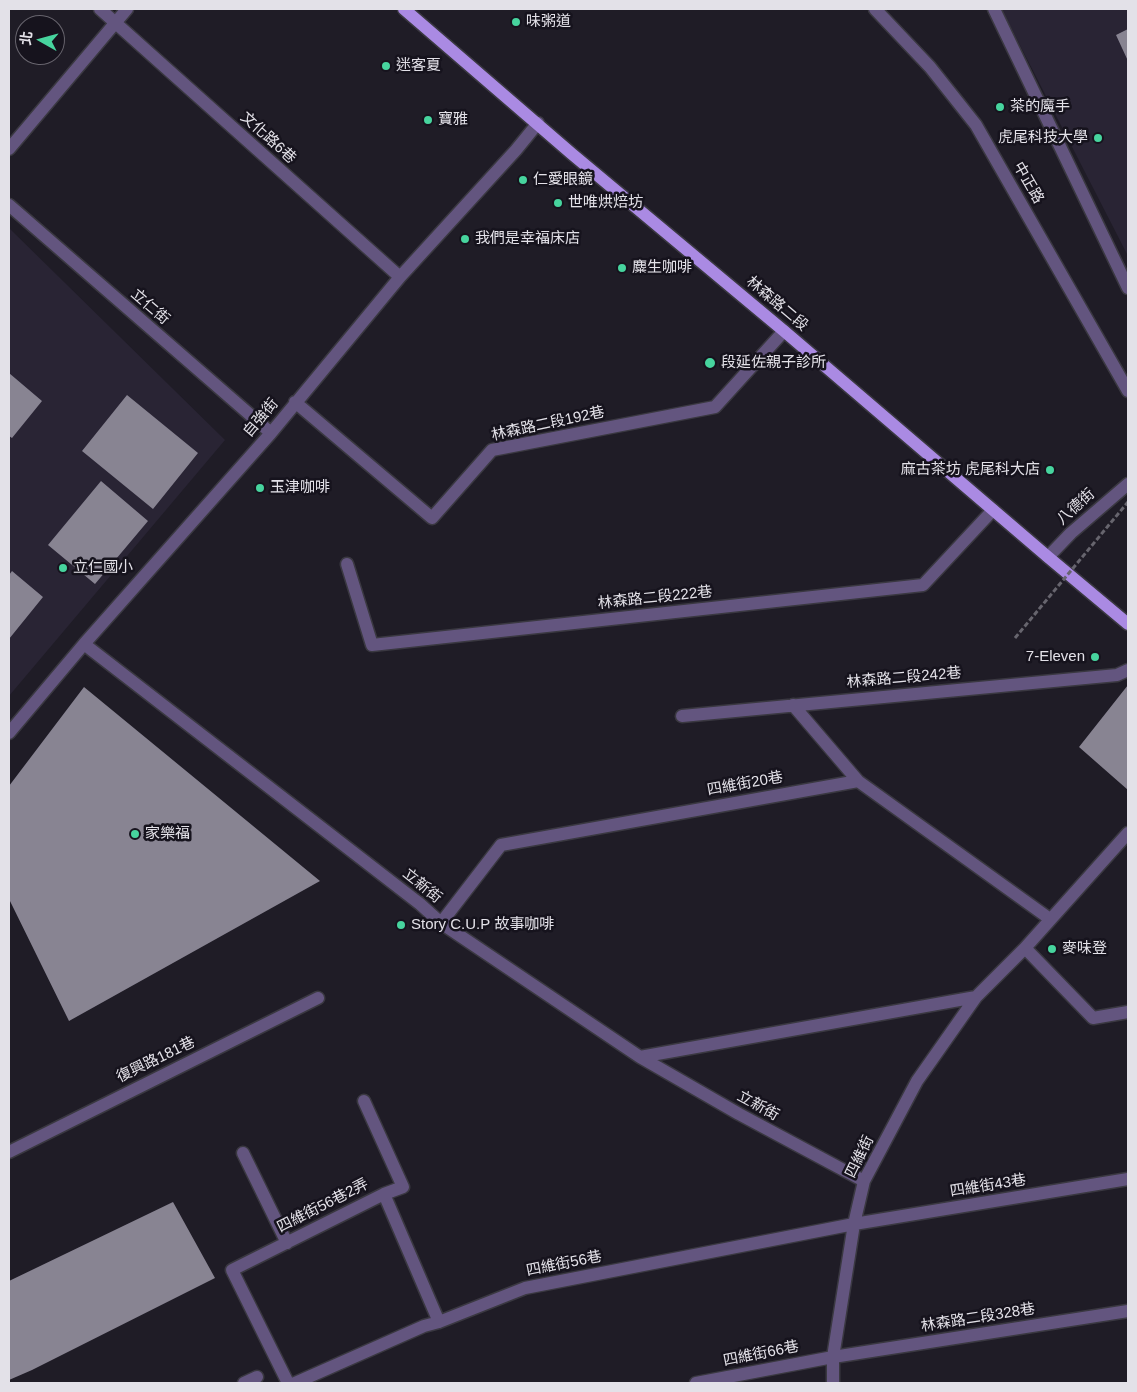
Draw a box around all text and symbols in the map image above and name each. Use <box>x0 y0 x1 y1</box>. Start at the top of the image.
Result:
place label: 味粥道 <box>526 13 571 31</box>
north arrow <box>15 15 65 65</box>
marker: 味粥道 <box>510 16 522 28</box>
text: 北 <box>17 30 35 46</box>
place label: 迷客夏 <box>396 57 441 75</box>
marker: 迷客夏 <box>380 60 392 72</box>
place label: 茶的魔手 <box>1010 98 1070 116</box>
marker: 茶的魔手 <box>994 101 1006 113</box>
street label: 文化路6巷 <box>237 108 299 168</box>
place label: 寶雅 <box>438 111 468 129</box>
marker: 寶雅 <box>422 114 434 126</box>
place label: 虎尾科技大學 <box>998 129 1088 147</box>
marker: 虎尾科技大學 <box>1092 132 1104 144</box>
street label: 中正路 <box>1009 159 1047 207</box>
place label: 仁愛眼鏡 <box>533 171 593 189</box>
marker: 仁愛眼鏡 <box>517 174 529 186</box>
place label: 世唯烘焙坊 <box>568 194 643 212</box>
marker: 世唯烘焙坊 <box>552 197 564 209</box>
place label: 我們是幸福床店 <box>475 230 580 248</box>
marker: 我們是幸福床店 <box>459 233 471 245</box>
place label: 麋生咖啡 <box>632 259 692 277</box>
marker: 麋生咖啡 <box>616 262 628 274</box>
street label: 林森路二段 <box>742 273 812 335</box>
street label: 立仁街 <box>127 285 173 329</box>
place label: 段延佐親子診所 <box>721 354 826 372</box>
marker: 段延佐親子診所 <box>703 356 717 370</box>
street label: 自強街 <box>240 395 282 441</box>
street label: 林森路二段192巷 <box>490 403 606 445</box>
place label: 麻古茶坊 虎尾科大店 <box>901 461 1040 479</box>
marker: 麻古茶坊 虎尾科大店 <box>1044 464 1056 476</box>
place label: 玉津咖啡 <box>270 479 330 497</box>
marker: 玉津咖啡 <box>254 482 266 494</box>
street label: 八德街 <box>1053 485 1099 529</box>
place label: 立仁國小 <box>73 559 133 577</box>
marker: 立仁國小 <box>57 562 69 574</box>
street label: 林森路二段222巷 <box>597 583 713 613</box>
place label: 7-Eleven <box>1026 648 1085 666</box>
marker: 7-Eleven <box>1089 651 1101 663</box>
street label: 林森路二段242巷 <box>846 664 962 692</box>
street label: 四維街20巷 <box>706 768 784 800</box>
place label: 家樂福 <box>145 825 190 843</box>
marker: 家樂福 <box>129 828 141 840</box>
street label: 立新街 <box>399 865 445 907</box>
place label: Story C.U.P 故事咖啡 <box>411 916 554 934</box>
marker: Story C.U.P 故事咖啡 <box>395 919 407 931</box>
place label: 麥味登 <box>1062 940 1107 958</box>
marker: 麥味登 <box>1046 943 1058 955</box>
street label: 復興路181巷 <box>114 1033 198 1087</box>
street label: 立新街 <box>734 1087 782 1125</box>
street label: 四維街 <box>842 1133 878 1181</box>
street label: 四維街43巷 <box>949 1171 1027 1201</box>
street label: 四維街56巷2弄 <box>274 1175 372 1237</box>
street label: 四維街56巷 <box>525 1248 603 1280</box>
street label: 林森路二段328巷 <box>920 1300 1036 1336</box>
street label: 四維街66巷 <box>722 1338 800 1370</box>

